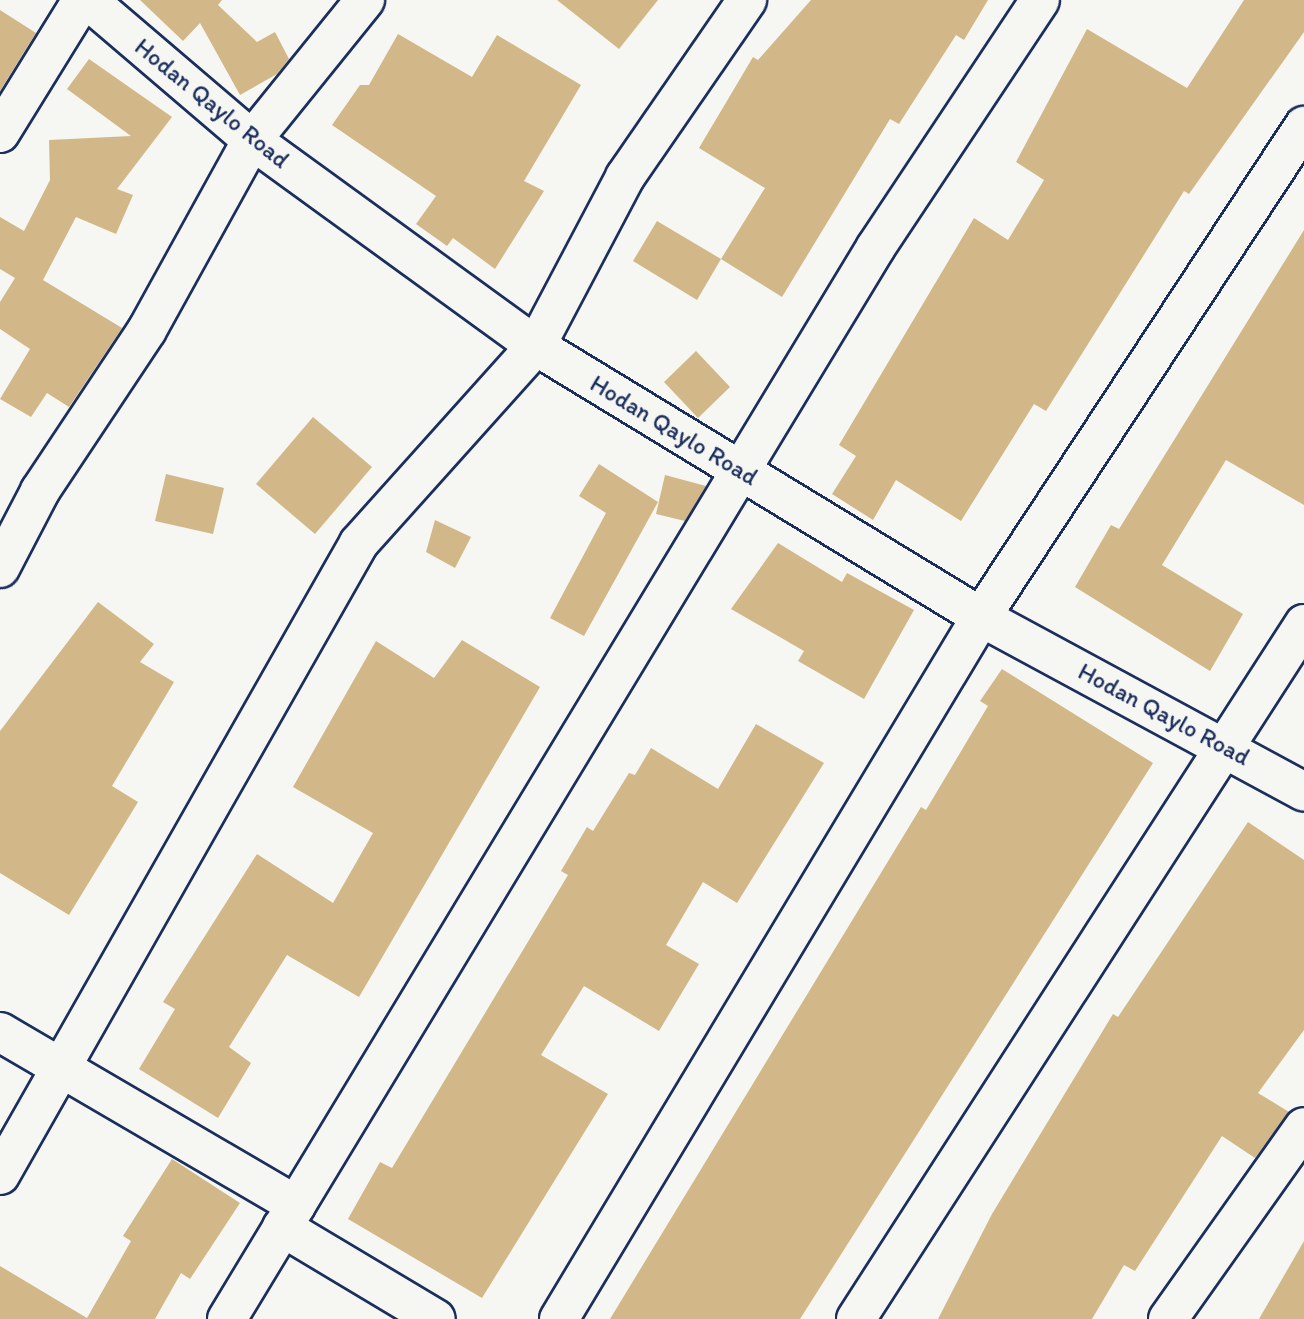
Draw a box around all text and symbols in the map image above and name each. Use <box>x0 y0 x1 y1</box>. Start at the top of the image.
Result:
street label: Hodan Qaylo Road <box>129 32 295 174</box>
street label: Hodan Qaylo Road <box>586 369 762 491</box>
street label: Hodan Qaylo Road <box>1074 657 1254 771</box>

